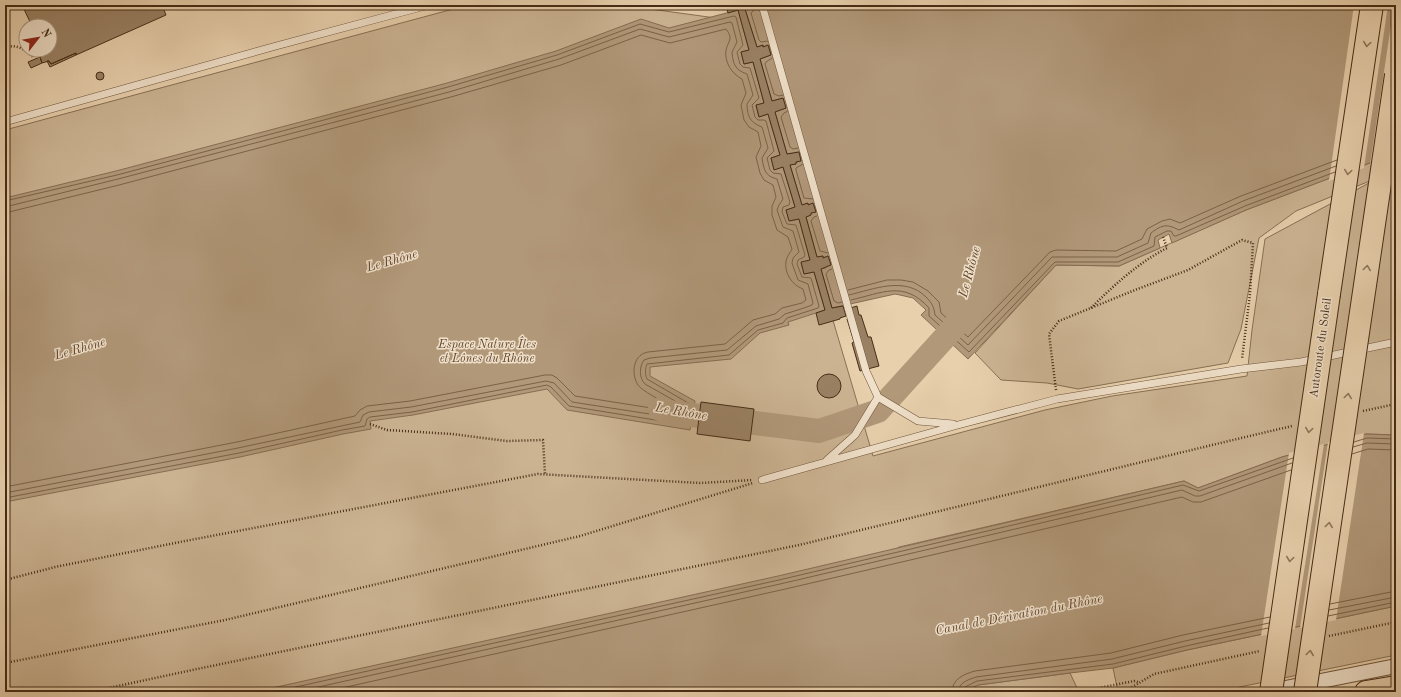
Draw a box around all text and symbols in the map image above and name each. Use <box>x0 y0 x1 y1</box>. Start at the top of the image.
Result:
north arrow <box>18 18 58 58</box>
text: N <box>38 27 52 41</box>
one-way arrow <box>1363 40 1372 47</box>
one-way arrow <box>1344 169 1353 175</box>
water label: Le Rhône <box>957 245 983 300</box>
water label: Le Rhône <box>364 248 419 275</box>
one-way arrow <box>1362 265 1371 271</box>
street label: Autoroute du Soleil <box>1308 297 1334 399</box>
water label: Le Rhône <box>52 336 107 363</box>
park label: Espace Nature Îles et Lônes du Rhône <box>437 336 536 365</box>
one-way arrow <box>1343 393 1352 399</box>
water label: Le Rhône <box>653 401 708 423</box>
one-way arrow <box>1305 427 1314 433</box>
one-way arrow <box>1324 522 1333 528</box>
one-way arrow <box>1286 556 1295 562</box>
water label: Canal de Dérivation du Rhône <box>934 592 1104 638</box>
one-way arrow <box>1305 650 1314 656</box>

